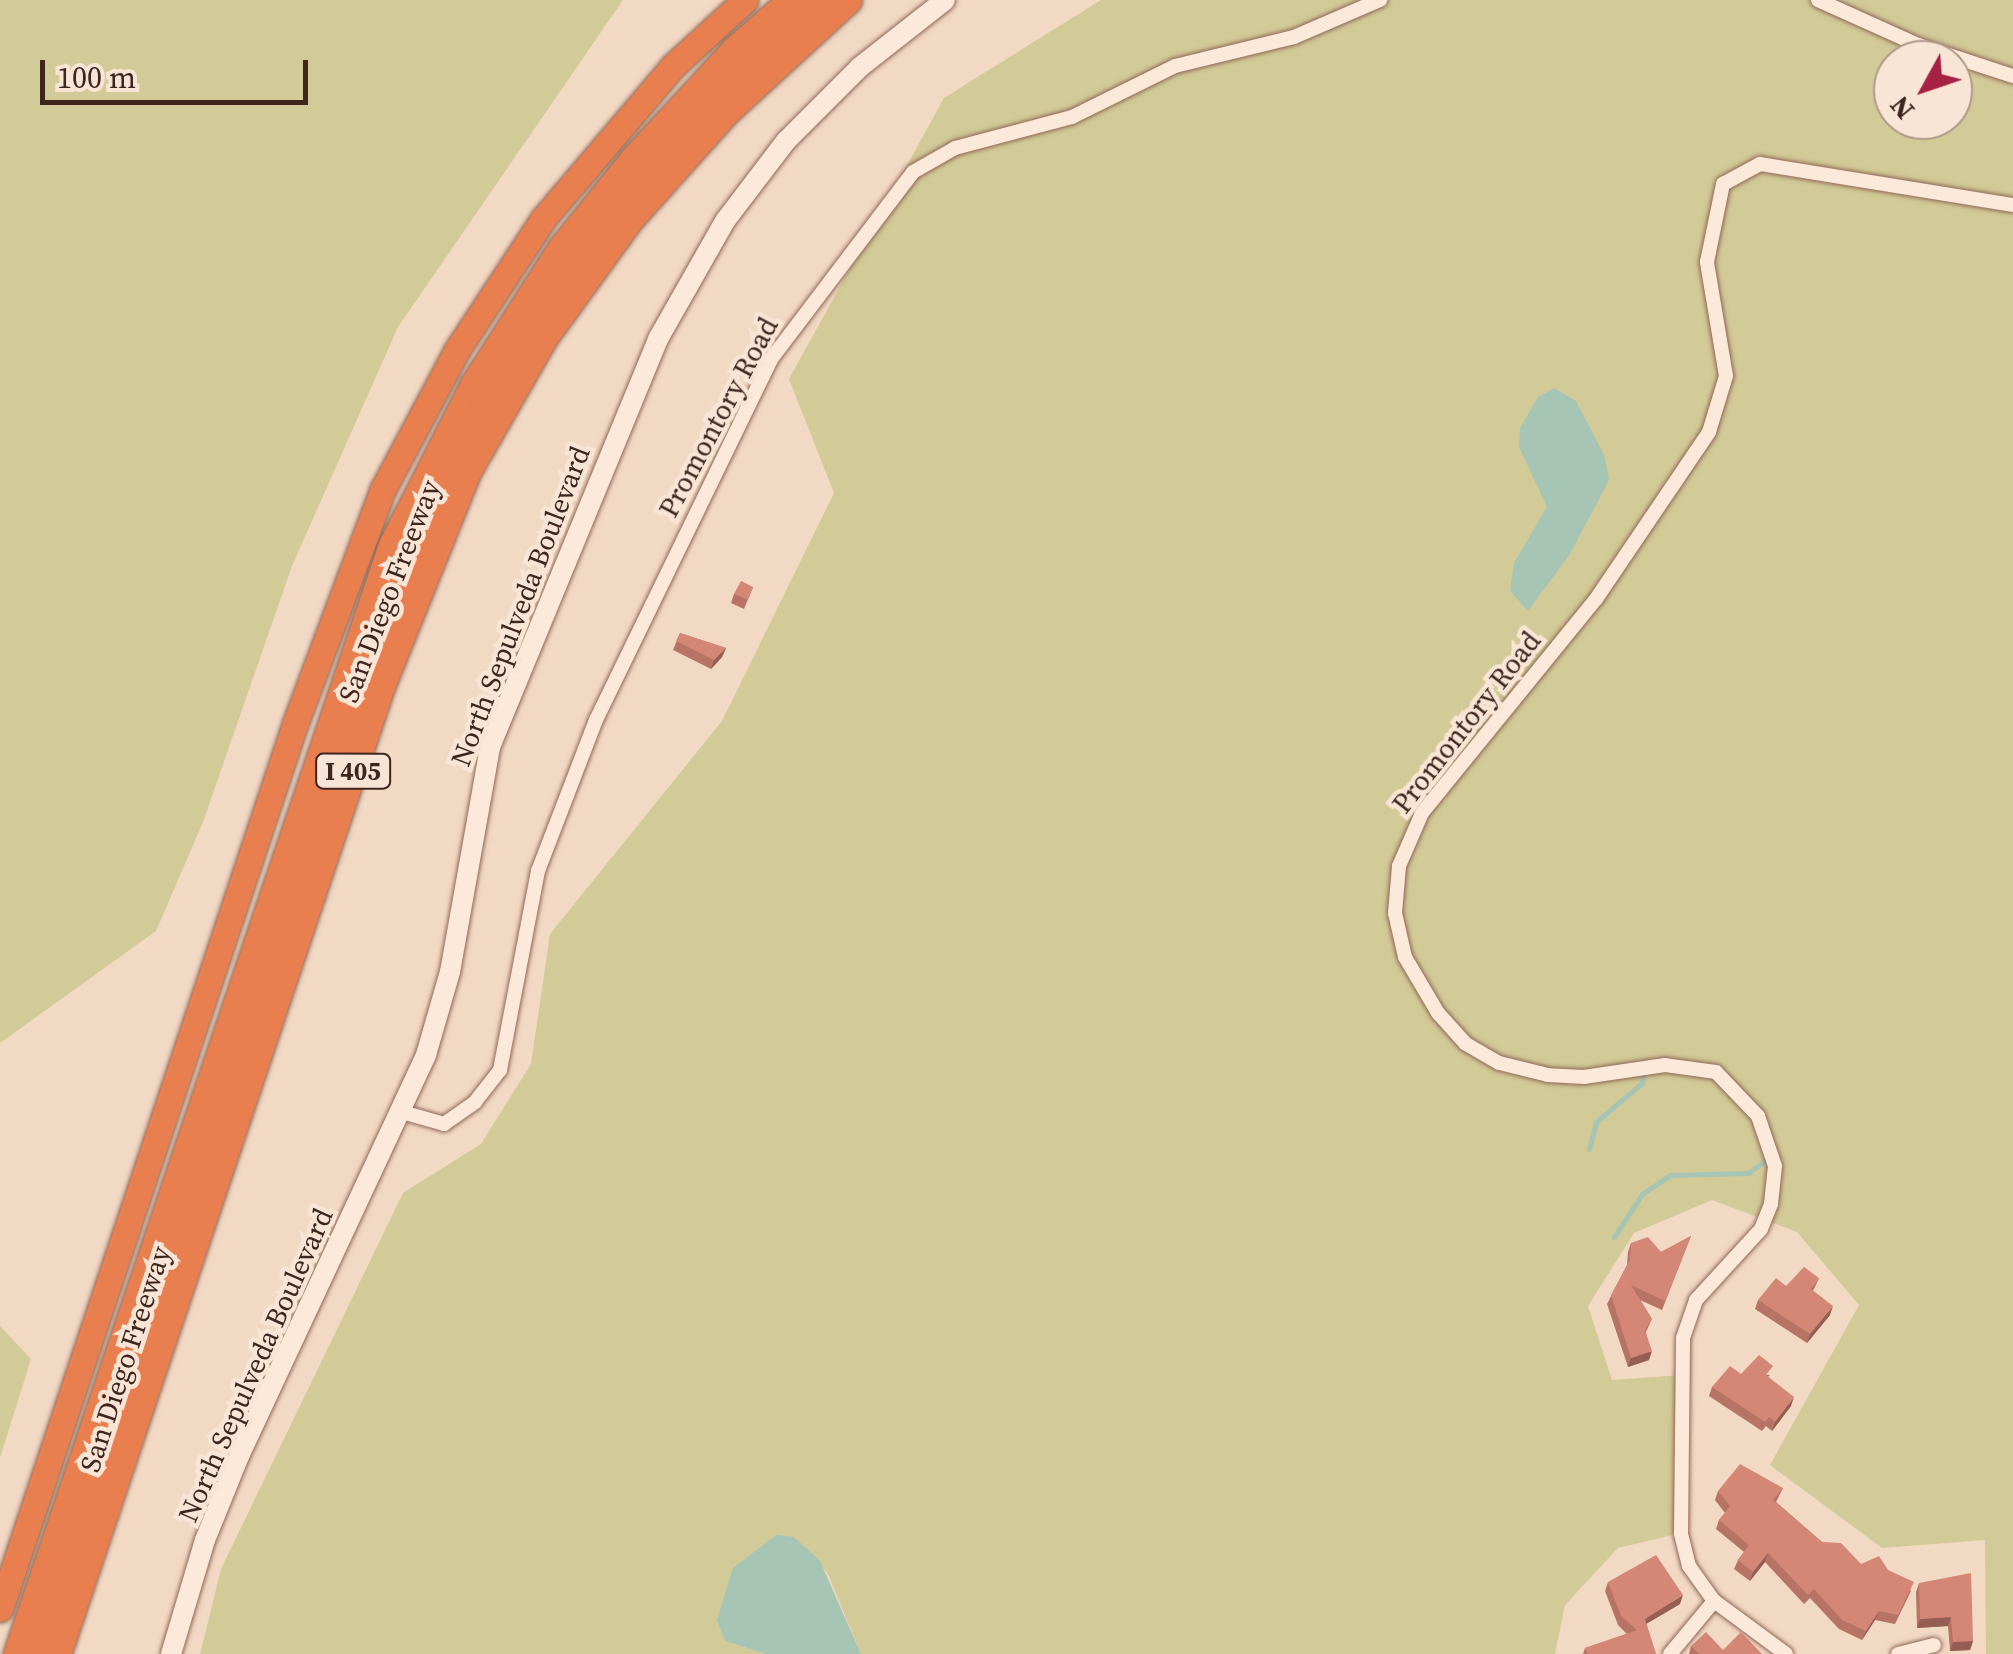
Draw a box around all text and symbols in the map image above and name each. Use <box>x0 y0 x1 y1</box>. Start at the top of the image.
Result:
scale bar <box>45 40 312 102</box>
north arrow <box>1873 40 1973 140</box>
text: 100 m <box>57 57 136 98</box>
text: N <box>1880 88 1923 128</box>
street label: Promontory Road <box>651 311 785 523</box>
street label: North Sepulveda Boulevard <box>443 441 597 771</box>
street label: San Diego Freeway <box>331 475 447 707</box>
street label: Promontory Road <box>1385 624 1547 820</box>
road number: I 405 <box>313 751 393 791</box>
street label: North Sepulveda Boulevard <box>170 1203 340 1527</box>
street label: San Diego Freeway <box>73 1242 177 1476</box>

